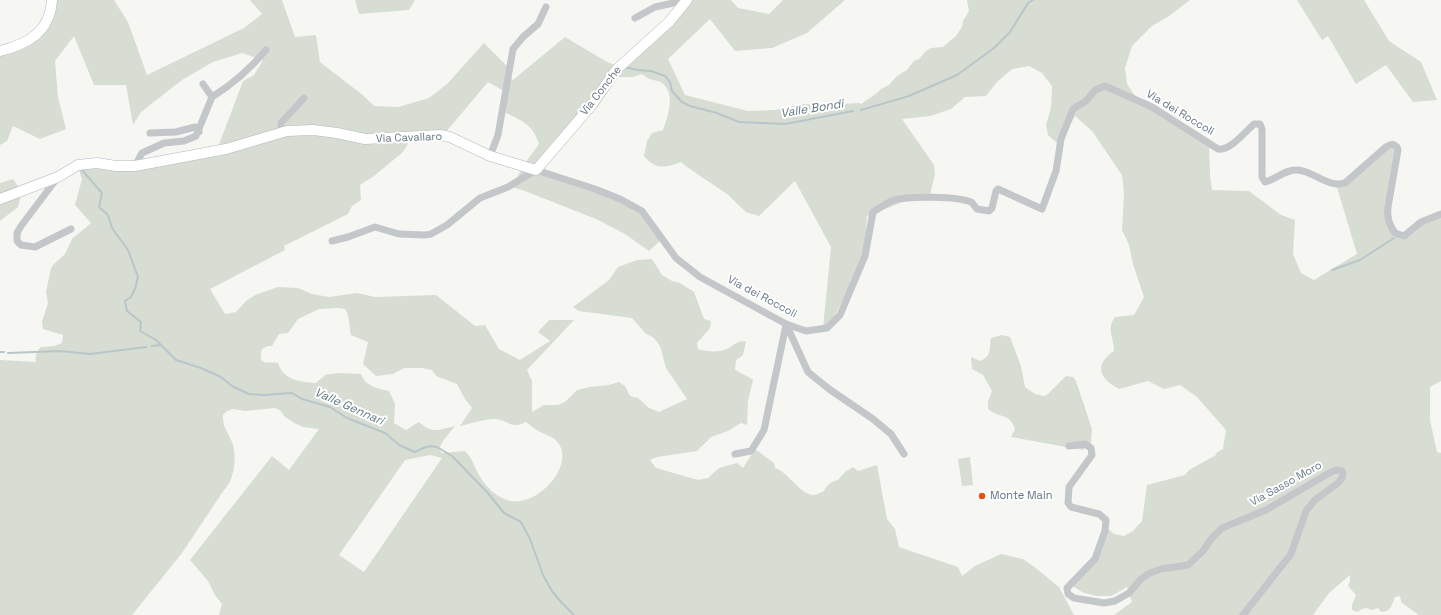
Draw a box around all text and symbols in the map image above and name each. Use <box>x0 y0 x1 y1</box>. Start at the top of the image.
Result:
street label: Via Conche <box>578 64 624 118</box>
street label: Via dei Roccoli <box>1144 88 1216 138</box>
water label: Valle Bondi <box>780 97 844 121</box>
street label: Via Cavallaro <box>376 130 442 146</box>
street label: Via dei Roccoli <box>725 273 799 321</box>
water label: Valle Gennari <box>312 385 386 429</box>
street label: Via Sasso Moro <box>1248 459 1324 509</box>
place label: Monte Main <box>990 489 1052 503</box>
marker: Monte Main <box>977 491 987 501</box>

